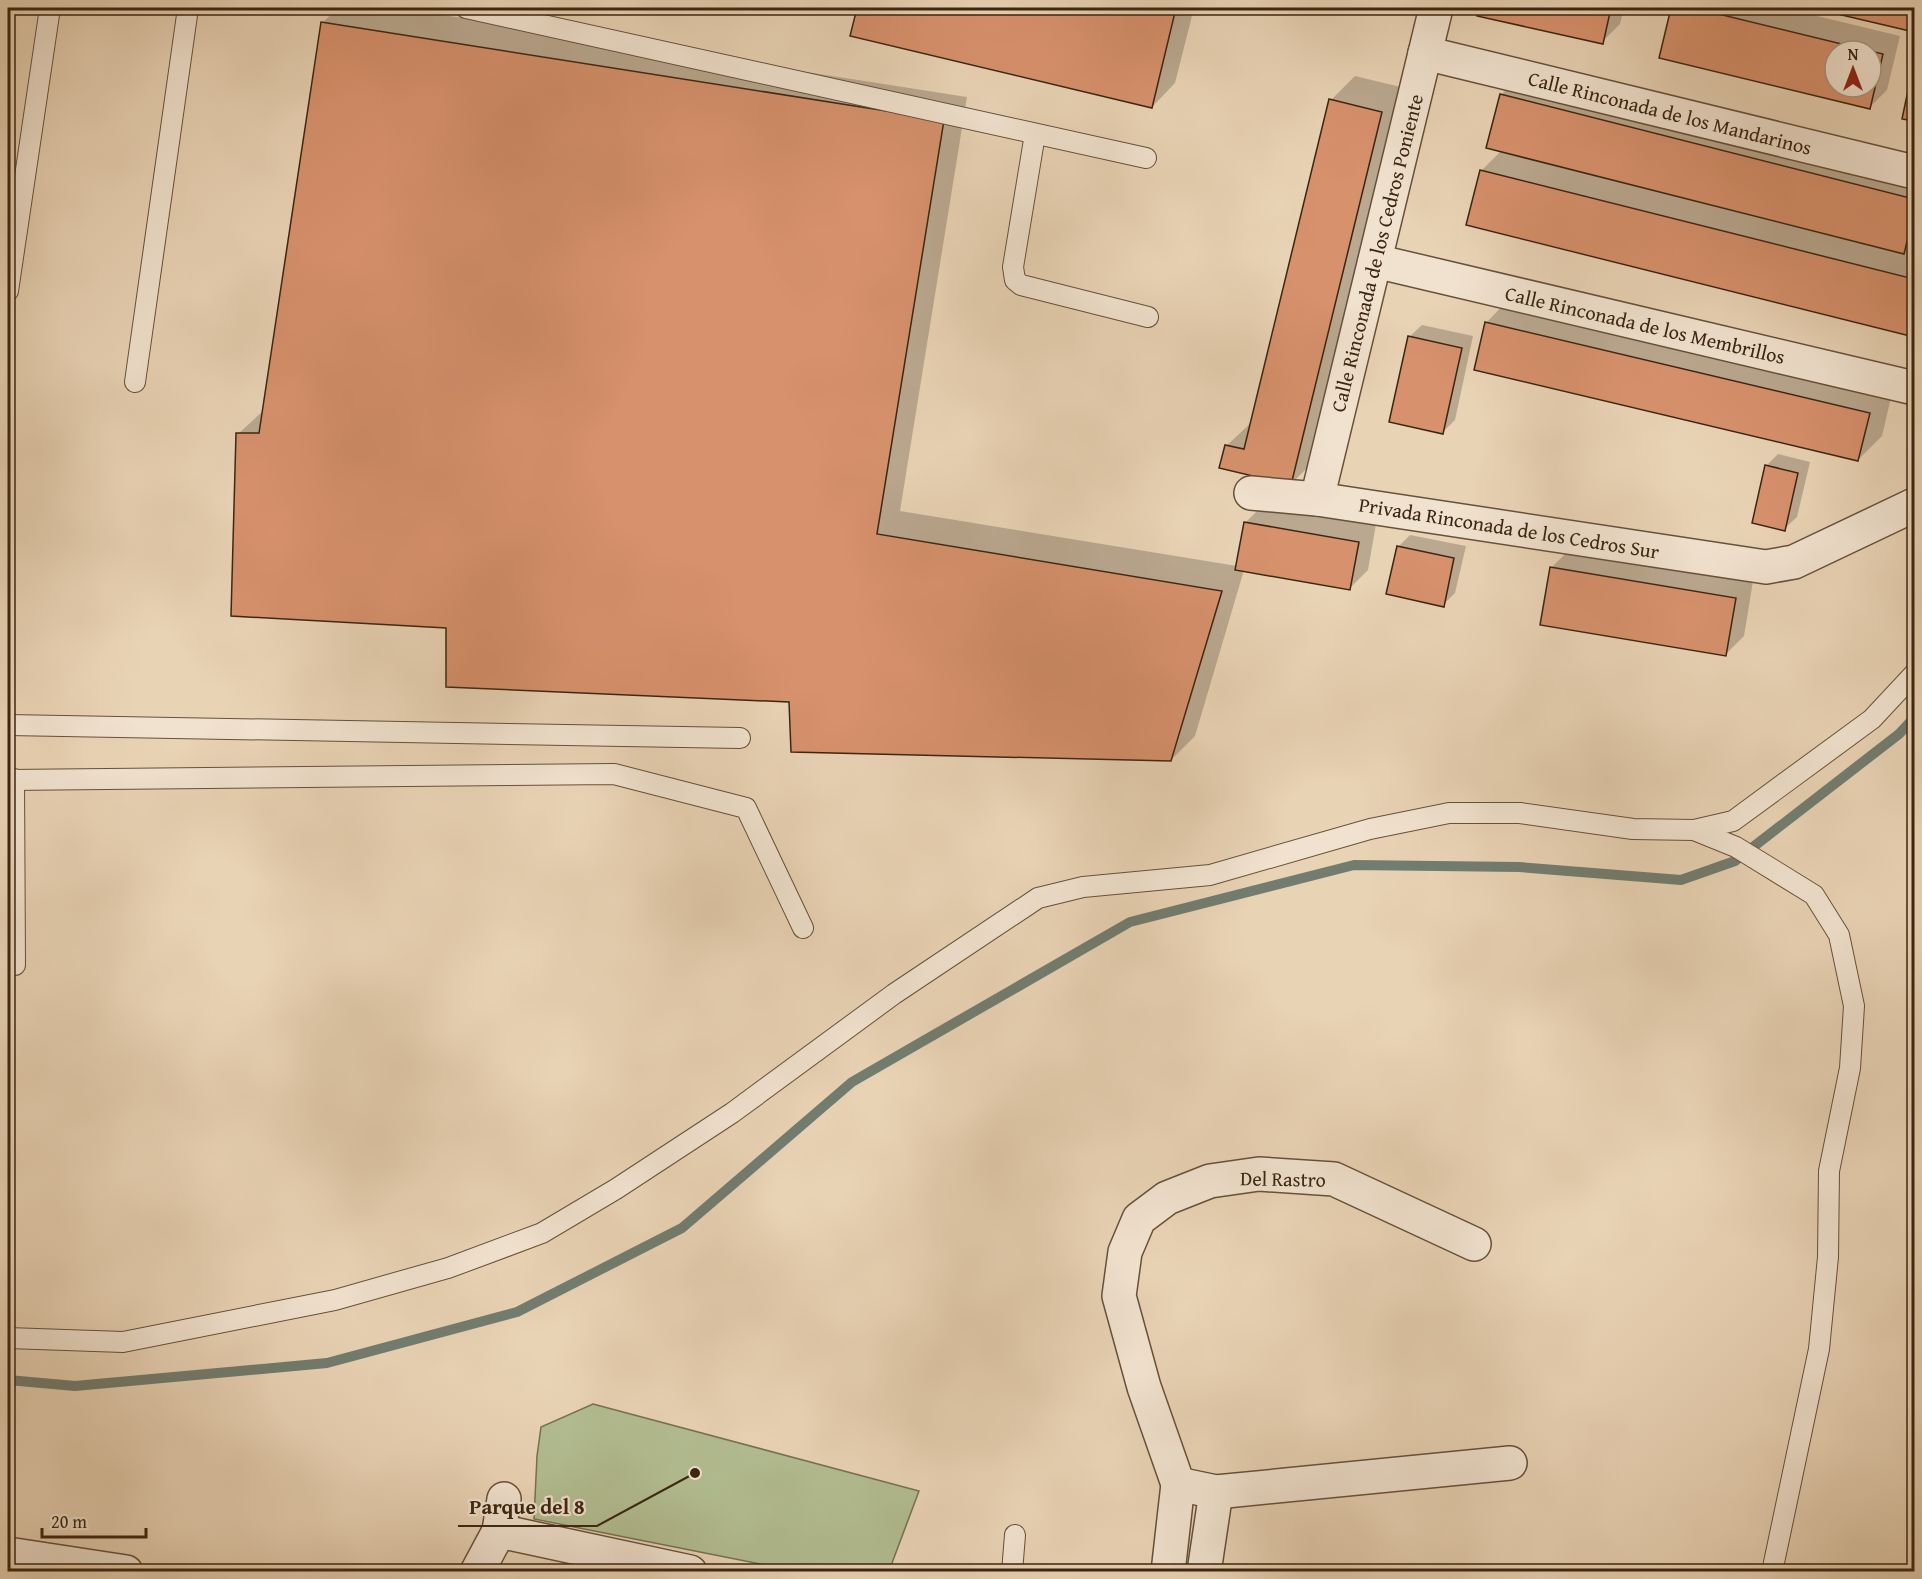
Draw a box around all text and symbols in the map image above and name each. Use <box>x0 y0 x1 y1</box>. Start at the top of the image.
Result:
north arrow <box>1823 39 1883 99</box>
text: N <box>1848 42 1859 66</box>
street label: Calle Rinconada de los Mandarinos <box>1525 63 1815 162</box>
street label: Calle Rinconada de los Cedros Poniente <box>1323 91 1430 415</box>
street label: Calle Rinconada de los Membrillos <box>1502 278 1788 371</box>
street label: Privada Rinconada de los Cedros Sur <box>1357 489 1661 566</box>
street label: Del Rastro <box>1240 1163 1326 1194</box>
callout: Parque del 8 <box>458 1487 597 1526</box>
text: Parque del 8 <box>469 1491 585 1522</box>
scale bar <box>42 1501 146 1539</box>
text: 20 m <box>51 1508 87 1535</box>

